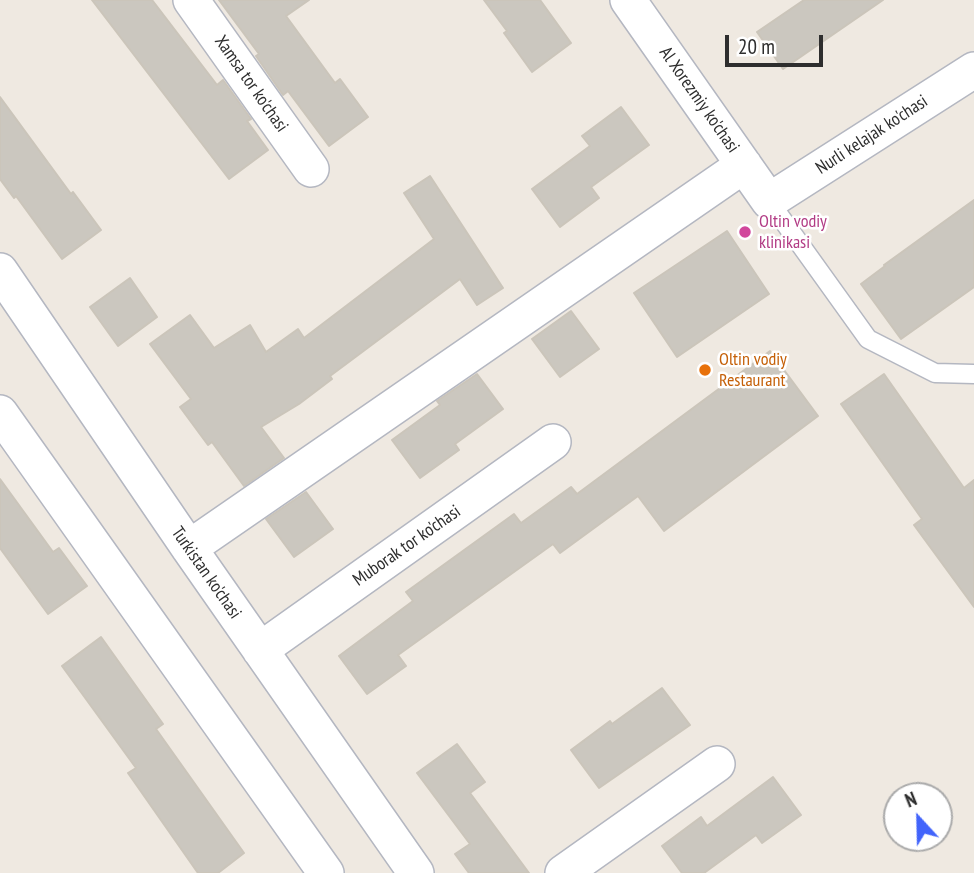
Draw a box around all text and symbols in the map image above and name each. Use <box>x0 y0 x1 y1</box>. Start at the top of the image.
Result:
scale bar <box>729 21 827 65</box>
street label: Xamsa tor ko'chasi <box>210 32 292 136</box>
text: 20 m <box>738 33 775 60</box>
street label: Al Xorezmiy ko'chasi <box>654 43 744 157</box>
street label: Nurli kelajak ko'chasi <box>812 91 932 179</box>
place label: Oltin vodiy klinikasi <box>759 211 827 254</box>
marker: Oltin vodiy klinikasi <box>737 224 753 240</box>
place label: Oltin vodiy Restaurant <box>719 349 787 392</box>
marker: Oltin vodiy Restaurant <box>697 362 713 378</box>
street label: Muborak tor ko'chasi <box>349 501 465 591</box>
street label: Turkistan ko'chasi <box>166 523 246 623</box>
north arrow <box>883 782 953 852</box>
text: N <box>902 786 920 812</box>

